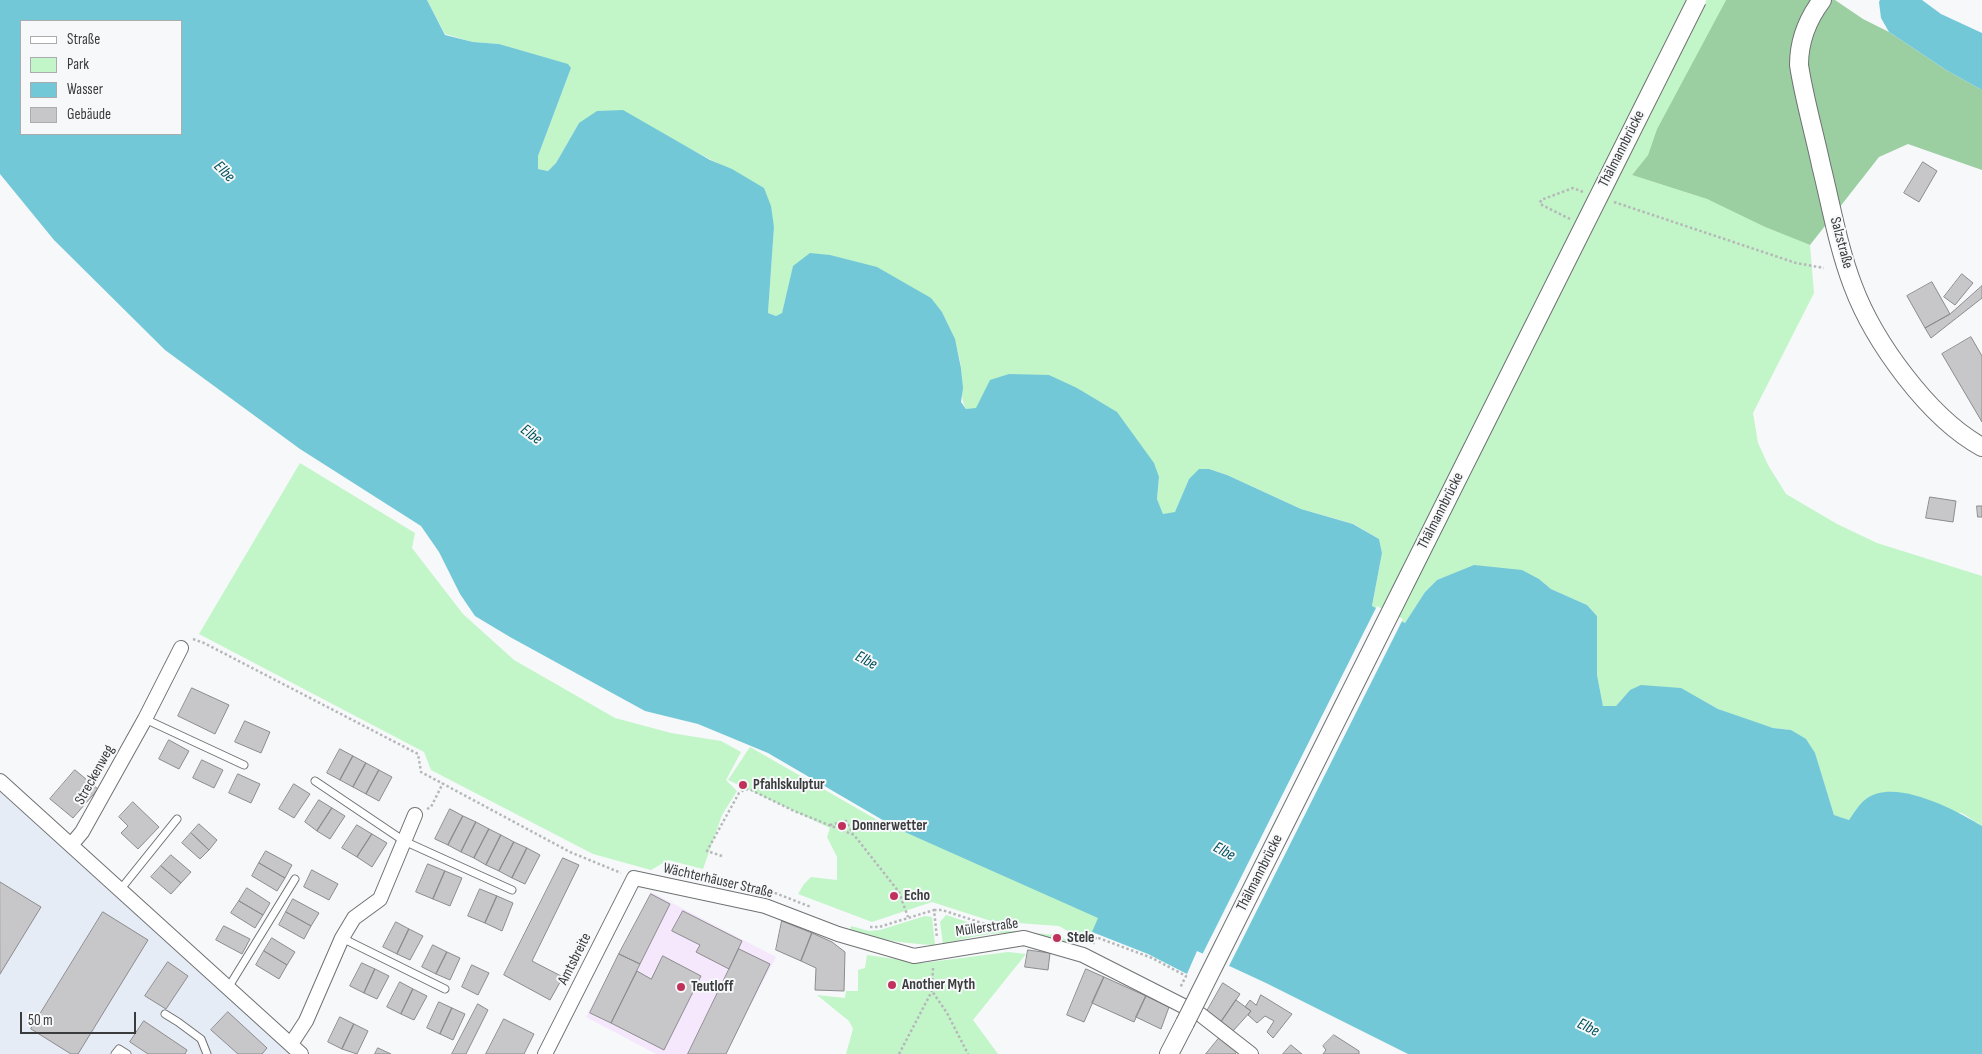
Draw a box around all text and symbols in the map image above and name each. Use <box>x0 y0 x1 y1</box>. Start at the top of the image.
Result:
legend <box>20 20 182 135</box>
text: Straße <box>67 30 100 49</box>
text: Park <box>67 55 89 74</box>
text: Wasser <box>67 80 103 99</box>
text: Gebäude <box>67 105 111 124</box>
street label: Thälmannbrücke <box>1595 108 1649 190</box>
water label: Elbe <box>209 157 239 187</box>
street label: Salzstraße <box>1826 215 1856 271</box>
water label: Elbe <box>516 421 546 449</box>
street label: Thälmannbrücke <box>1414 470 1468 552</box>
water label: Elbe <box>852 647 880 675</box>
street label: Streckenweg <box>71 742 119 808</box>
place label: Pfahlskulptur <box>753 776 825 794</box>
marker: Pfahlskulptur <box>737 779 749 791</box>
place label: Donnerwetter <box>852 817 927 835</box>
marker: Donnerwetter <box>836 820 848 832</box>
street label: Thälmannbrücke <box>1233 832 1287 914</box>
water label: Elbe <box>1210 838 1238 866</box>
street label: Wächterhäuser Straße <box>661 860 775 902</box>
place label: Echo <box>904 887 930 905</box>
marker: Echo <box>888 890 900 902</box>
street label: Müllerstraße <box>955 915 1019 941</box>
place label: Stele <box>1067 929 1094 947</box>
street label: Amtsbreite <box>554 930 596 988</box>
marker: Stele <box>1051 932 1063 944</box>
place label: Another Myth <box>902 976 975 994</box>
place label: Teutloff <box>691 978 734 996</box>
marker: Another Myth <box>886 979 898 991</box>
marker: Teutloff <box>675 981 687 993</box>
scale bar <box>22 1002 139 1034</box>
text: 50 m <box>28 1011 53 1030</box>
water label: Elbe <box>1574 1015 1602 1041</box>

